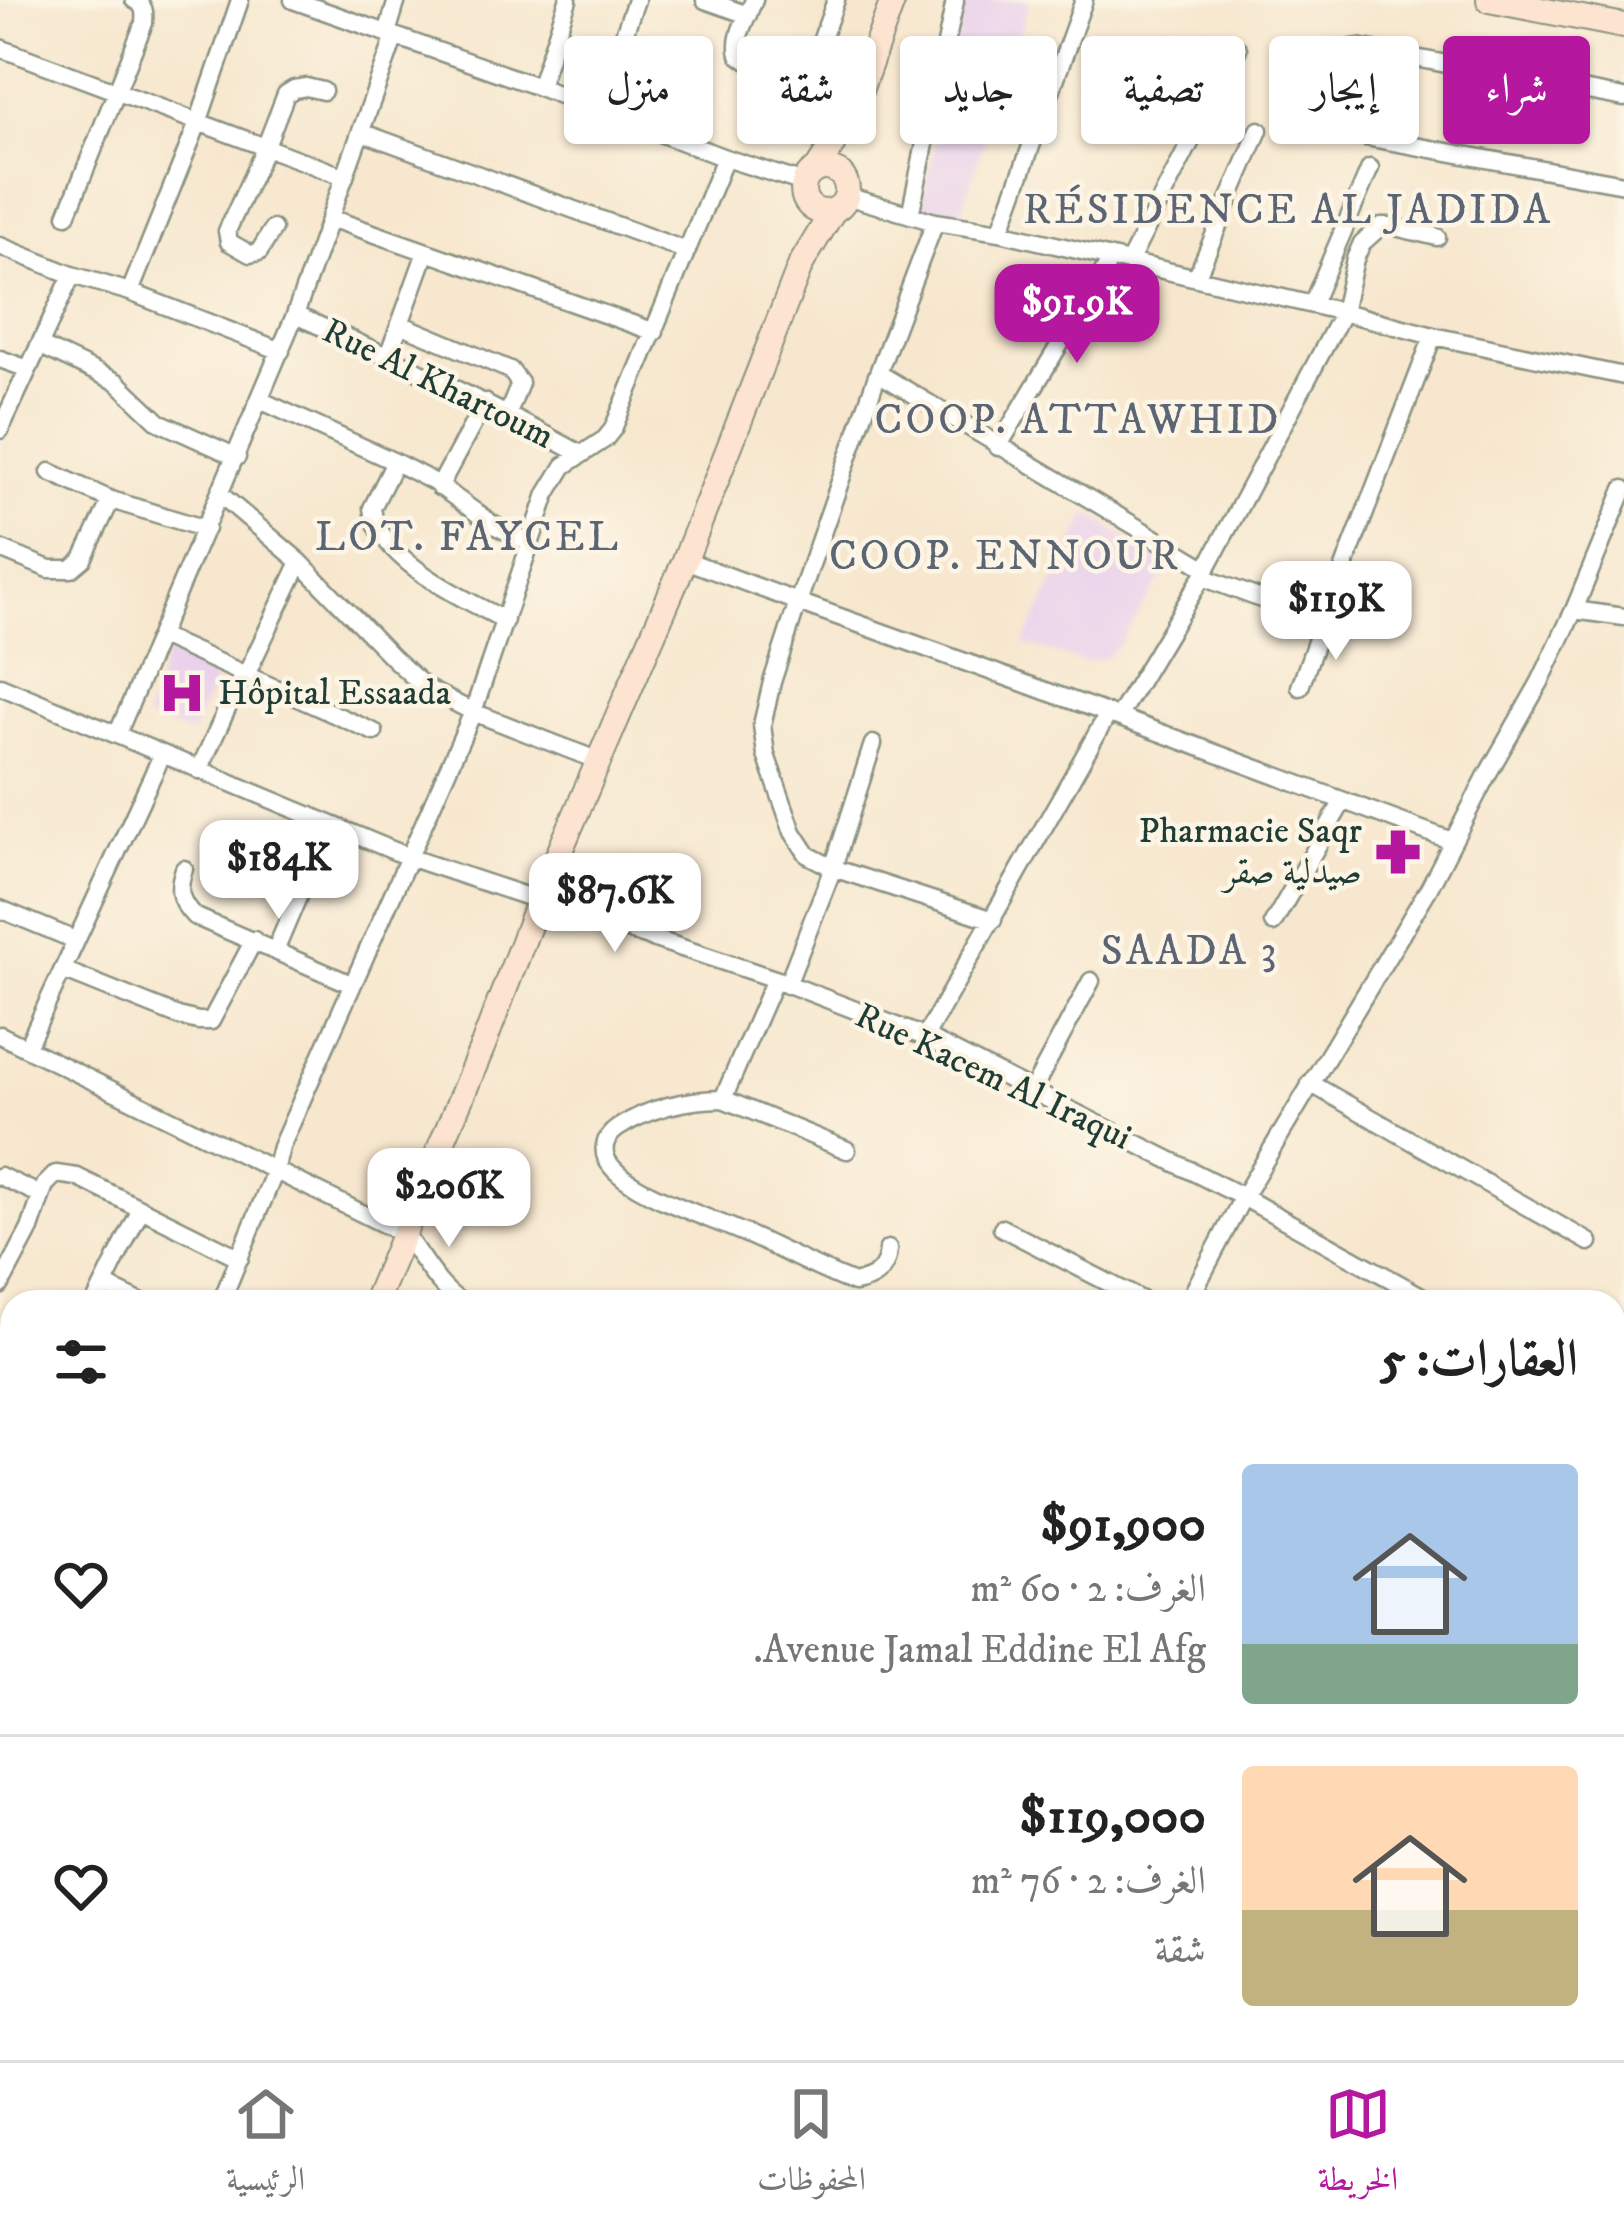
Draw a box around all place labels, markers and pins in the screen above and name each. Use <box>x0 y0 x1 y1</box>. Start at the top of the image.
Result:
pin: $91.9K <box>979 264 1175 366</box>
pin: $119K <box>1252 561 1420 663</box>
hospital icon: Hôpital Essaada <box>157 668 207 718</box>
place label: Hôpital Essaada <box>218 671 452 716</box>
place label: Pharmacie Saqr صيدلية صقر <box>1139 809 1363 895</box>
pin: $184K <box>195 820 363 922</box>
pharmacy icon: Pharmacie Saqr صيدلية صقر <box>1373 827 1423 877</box>
pin: $87.6K <box>517 853 713 955</box>
pin: $206K <box>365 1148 533 1250</box>

